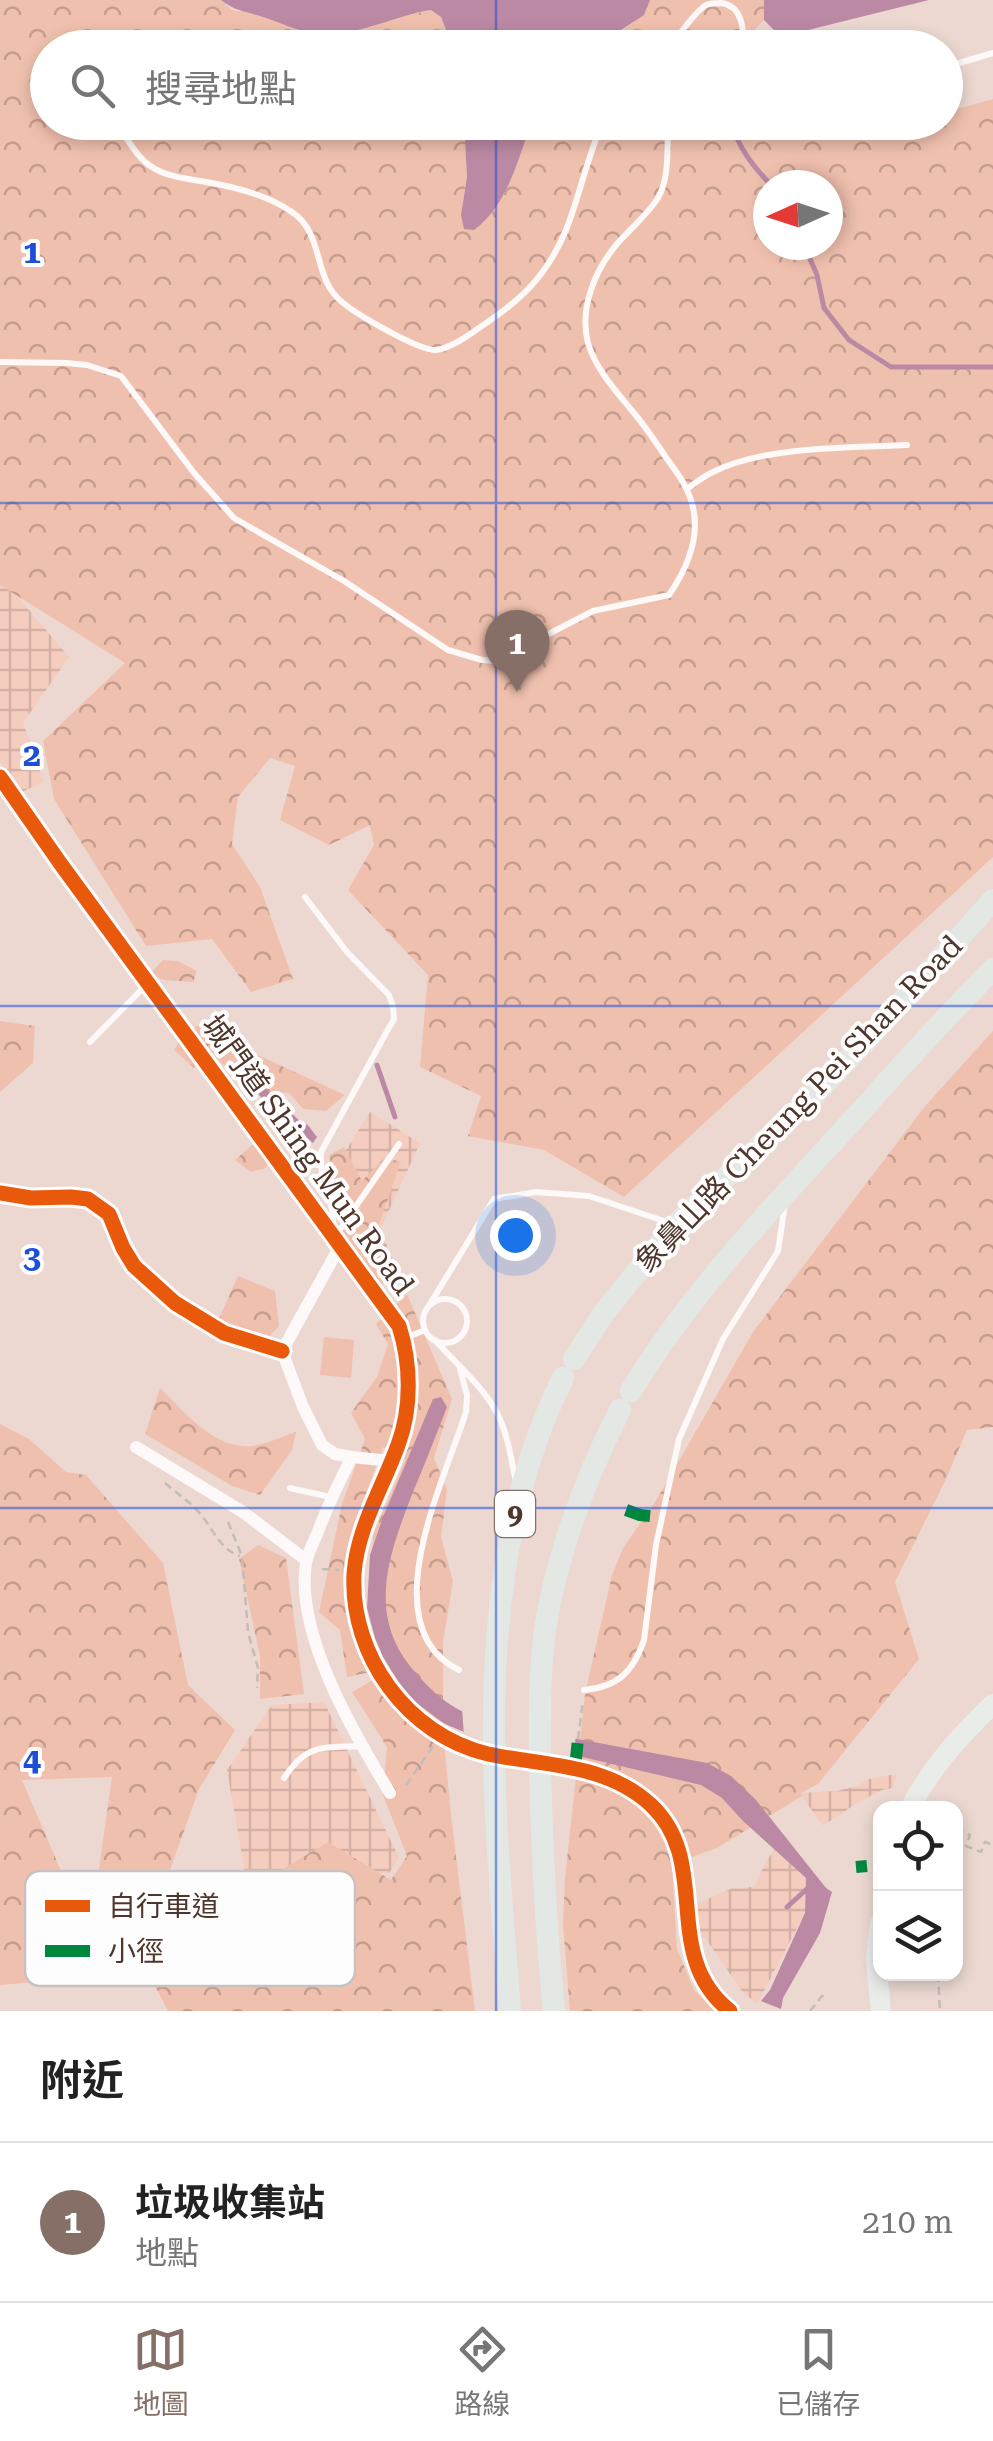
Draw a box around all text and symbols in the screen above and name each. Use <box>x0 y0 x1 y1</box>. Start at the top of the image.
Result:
search box <box>30 30 963 140</box>
icon: search <box>65 58 120 113</box>
text: 搜尋地點 <box>145 67 297 111</box>
north arrow <box>753 170 843 260</box>
text: 1 <box>23 233 41 271</box>
pin: 1 <box>484 610 550 692</box>
text: 2 <box>23 736 41 774</box>
street label: 象鼻山路 Cheung Pei Shan Road <box>628 928 969 1279</box>
street label: 城門道 Shing Mun Road <box>195 1008 422 1301</box>
your location <box>490 1210 541 1261</box>
text: 3 <box>23 1238 41 1276</box>
road number: 9 <box>495 1491 535 1537</box>
text: 4 <box>23 1741 41 1779</box>
map controls <box>873 1801 963 1981</box>
button: locate <box>873 1801 963 1891</box>
legend <box>25 1871 355 1986</box>
text: 自行車道 <box>108 1890 220 1923</box>
button: layers <box>873 1891 963 1981</box>
text: 小徑 <box>108 1935 164 1968</box>
text: 附近 <box>40 2056 124 2105</box>
text: 垃圾收集站 <box>135 2181 325 2225</box>
text: 1 <box>64 2203 81 2241</box>
text: 210 m <box>862 2203 953 2241</box>
text: 地點 <box>135 2234 199 2272</box>
tab: 地圖 <box>133 2322 189 2422</box>
tab: 路線 <box>454 2322 510 2422</box>
tab: 已儲存 <box>776 2322 860 2422</box>

